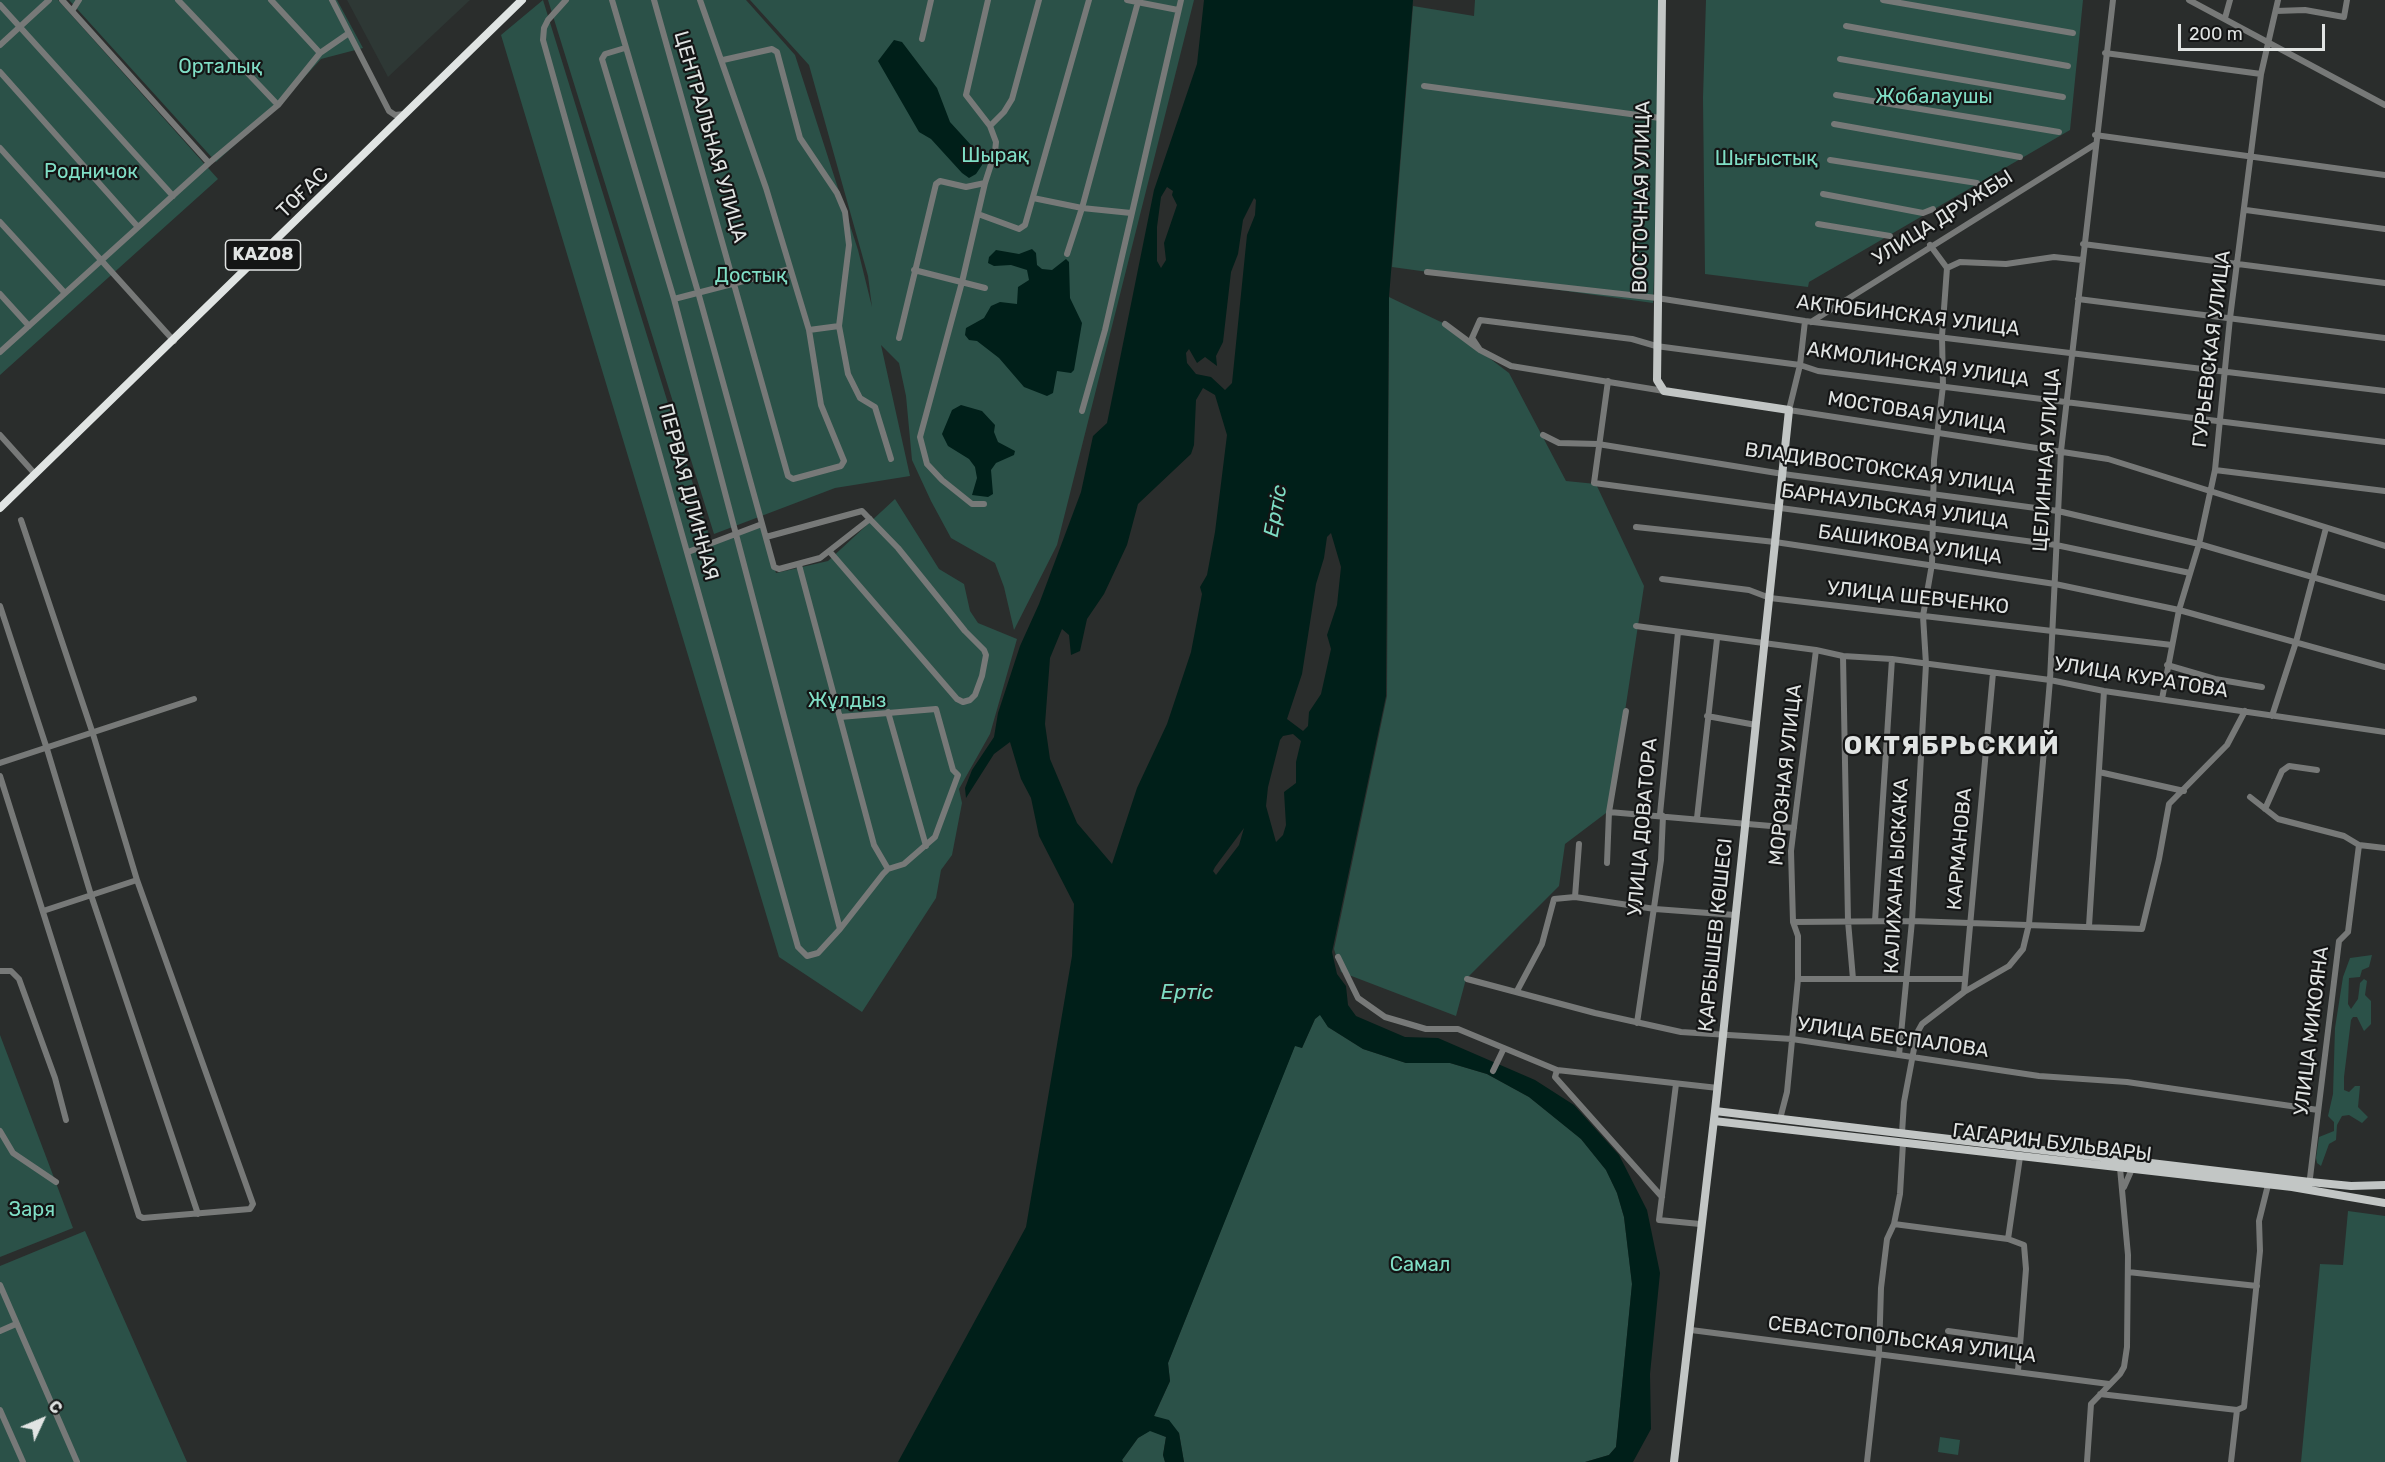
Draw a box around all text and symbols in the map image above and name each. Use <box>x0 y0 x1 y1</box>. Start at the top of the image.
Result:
scale bar <box>2181 12 2328 50</box>
text: 200 m <box>2189 23 2243 45</box>
street label: ЦЕНТРАЛЬНАЯ УЛИЦА <box>668 28 752 246</box>
park label: Орталық <box>178 55 262 79</box>
park label: Жобалаушы <box>1875 85 1993 109</box>
street label: ВОСТОЧНАЯ УЛИЦА <box>1628 101 1656 293</box>
park label: Шырақ <box>961 144 1029 168</box>
park label: Шығыстық <box>1715 147 1817 171</box>
park label: Родничок <box>44 160 138 184</box>
street label: ТОҒАС <box>272 163 334 223</box>
street label: УЛИЦА ДРУЖБЫ <box>1868 165 2018 271</box>
road number: KAZ08 <box>226 240 300 270</box>
street label: ГУРЬЕВСКАЯ УЛИЦА <box>2188 249 2236 449</box>
park label: Достық <box>715 264 787 288</box>
street label: АКТЮБИНСКАЯ УЛИЦА <box>1795 290 2021 342</box>
street label: АКМОЛИНСКАЯ УЛИЦА <box>1805 337 2031 393</box>
street label: ЦЕЛИННАЯ УЛИЦА <box>2029 367 2065 553</box>
street label: МОСТОВАЯ УЛИЦА <box>1826 387 2008 439</box>
street label: ПЕРВАЯ ДЛИННАЯ <box>653 401 723 583</box>
street label: ВЛАДИВОСТОКСКАЯ УЛИЦА <box>1743 438 2017 500</box>
street label: БАРНАУЛЬСКАЯ УЛИЦА <box>1780 479 2010 535</box>
water label: Ертіс <box>1259 483 1293 539</box>
street label: БАШИКОВА УЛИЦА <box>1816 520 2004 570</box>
street label: УЛИЦА ШЕВЧЕНКО <box>1826 577 2010 619</box>
street label: УЛИЦА КУРАТОВА <box>2052 652 2230 704</box>
street label: МОРОЗНАЯ УЛИЦА <box>1765 683 1807 867</box>
park label: Жұлдыз <box>808 689 886 713</box>
district label: ОКТЯБРЬСКИЙ <box>1844 730 2060 762</box>
street label: УЛИЦА ДОВАТОРА <box>1623 737 1663 917</box>
street label: КАЛИХАНА ЫСКАКА <box>1880 778 1914 974</box>
street label: КАРМАНОВА <box>1943 787 1977 911</box>
street label: ҚАРБЫШЕВ КӨШЕСІ <box>1694 837 1738 1033</box>
street label: УЛИЦА МИКОЯНА <box>2290 945 2334 1117</box>
water label: Ертіс <box>1161 980 1213 1006</box>
street label: УЛИЦА БЕСПАЛОВА <box>1796 1013 1990 1063</box>
street label: ГАГАРИН БУЛЬВАРЫ <box>1951 1119 2153 1167</box>
park label: Заря <box>9 1198 55 1222</box>
park label: Самал <box>1390 1253 1450 1277</box>
street label: СЕВАСТОПОЛЬСКАЯ УЛИЦА <box>1766 1312 2038 1368</box>
north arrow <box>12 1390 72 1450</box>
text: С <box>45 1397 66 1418</box>

